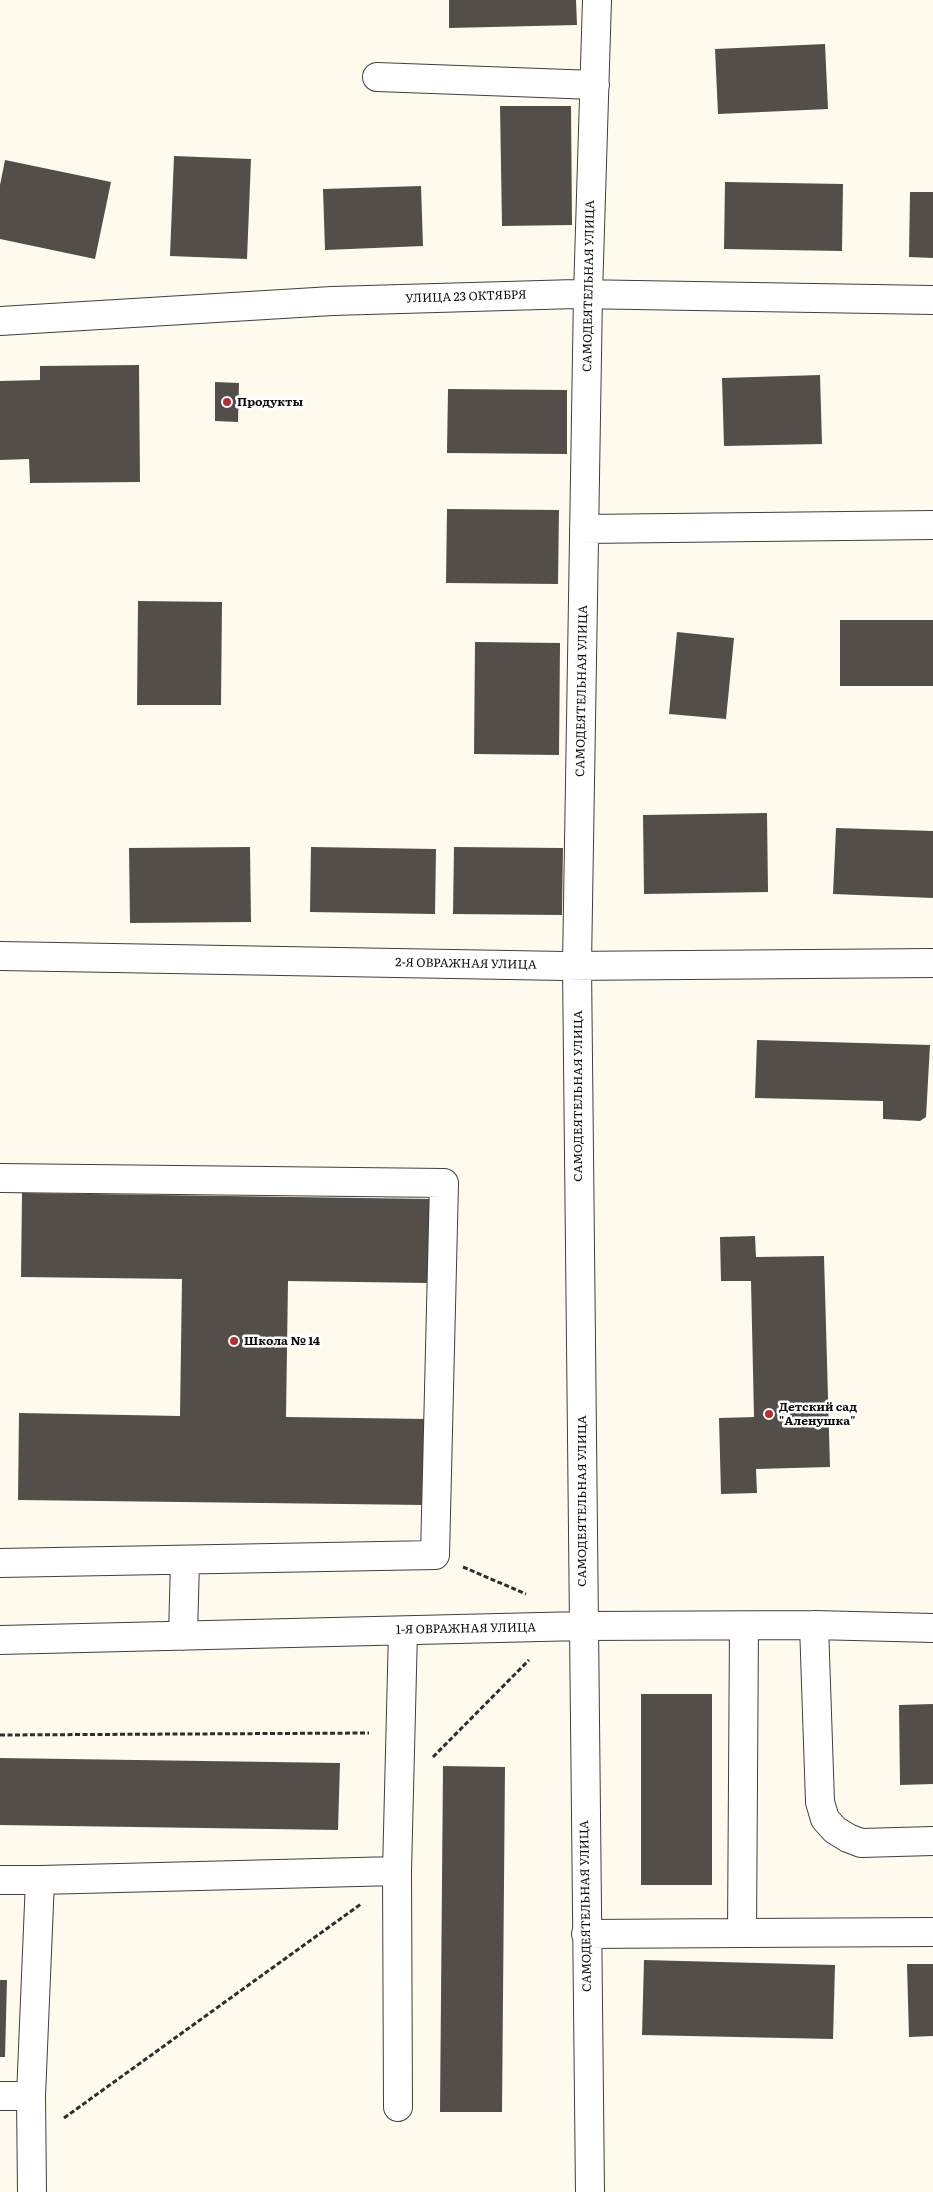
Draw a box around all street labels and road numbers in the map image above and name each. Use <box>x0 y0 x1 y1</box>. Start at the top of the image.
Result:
street label: САМОДЕЯТЕЛЬНАЯ УЛИЦА <box>580 200 598 372</box>
street label: УЛИЦА 23 ОКТЯБРЯ <box>405 288 527 306</box>
street label: САМОДЕЯТЕЛЬНАЯ УЛИЦА <box>573 605 591 777</box>
street label: 2-Я ОВРАЖНАЯ УЛИЦА <box>395 956 537 972</box>
street label: САМОДЕЯТЕЛЬНАЯ УЛИЦА <box>571 1010 585 1182</box>
street label: САМОДЕЯТЕЛЬНАЯ УЛИЦА <box>575 1415 589 1587</box>
street label: 1-Я ОВРАЖНАЯ УЛИЦА <box>396 1621 536 1637</box>
street label: САМОДЕЯТЕЛЬНАЯ УЛИЦА <box>577 1820 595 1992</box>

